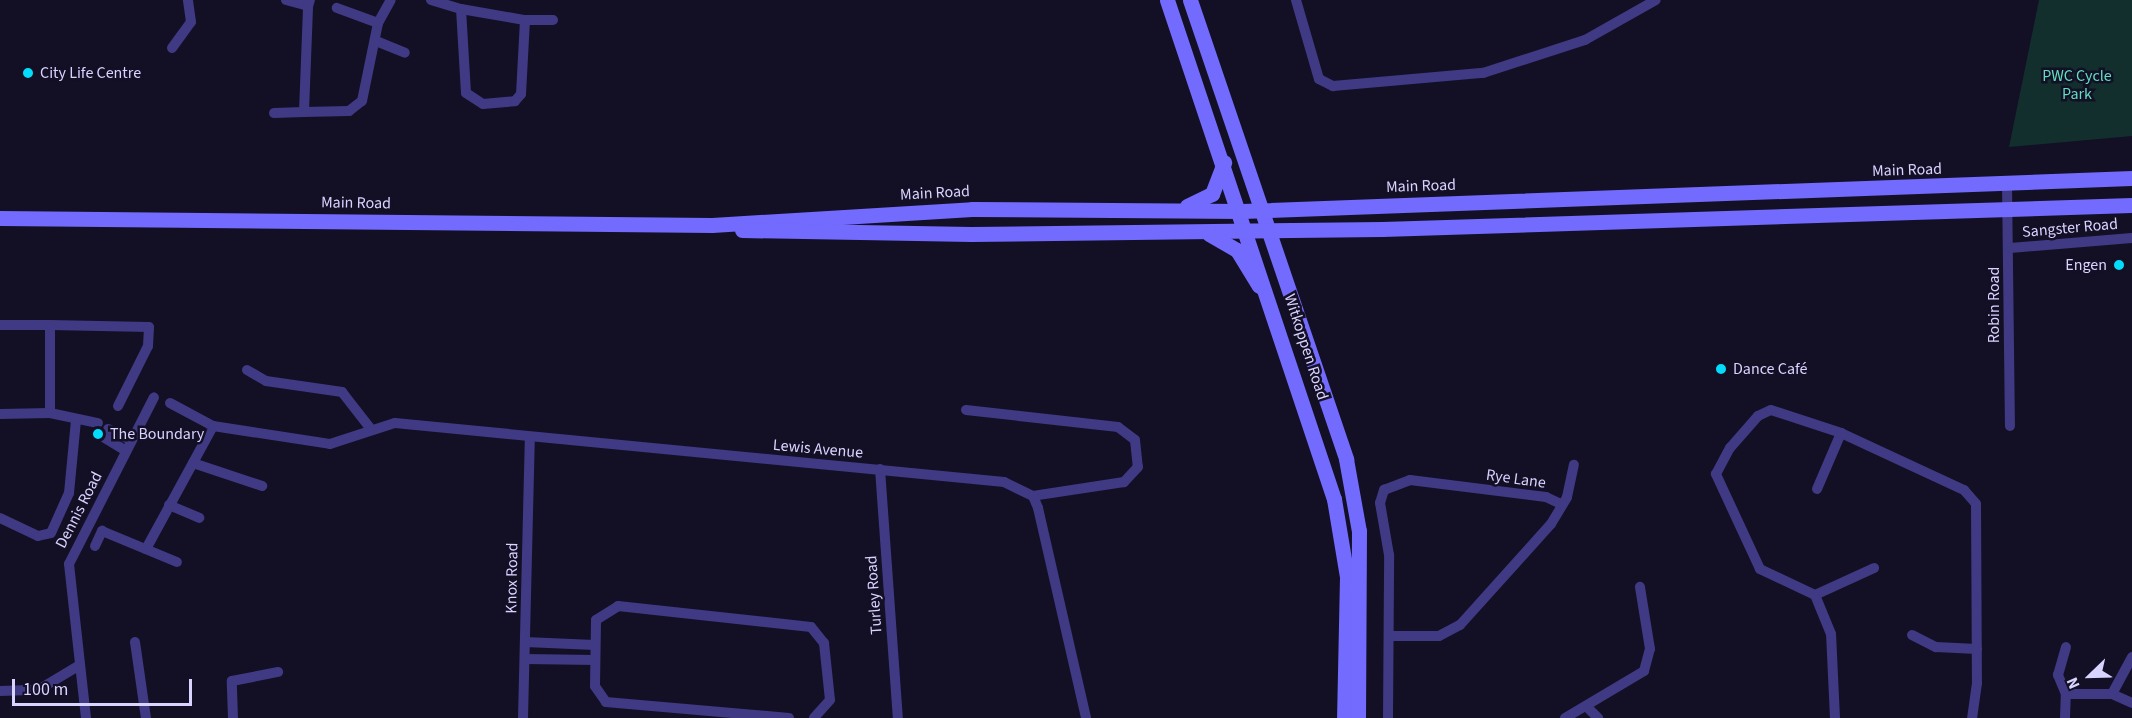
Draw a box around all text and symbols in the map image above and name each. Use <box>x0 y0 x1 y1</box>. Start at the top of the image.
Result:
place label: City Life Centre <box>40 63 141 83</box>
marker: City Life Centre <box>21 66 35 80</box>
park label: PWC Cycle Park <box>2042 66 2112 104</box>
street label: Main Road <box>1872 159 1942 181</box>
street label: Main Road <box>1386 175 1456 197</box>
street label: Main Road <box>900 182 970 204</box>
street label: Main Road <box>321 193 391 213</box>
street label: Sangster Road <box>2021 214 2119 242</box>
place label: Engen <box>2065 255 2107 275</box>
marker: Engen <box>2112 258 2126 272</box>
street label: Robin Road <box>1984 267 2004 343</box>
street label: Witkoppen Road <box>1280 292 1332 402</box>
place label: Dance Café <box>1733 359 1807 379</box>
marker: Dance Café <box>1714 362 1728 376</box>
place label: The Boundary <box>110 424 204 444</box>
marker: The Boundary <box>91 427 105 441</box>
street label: Lewis Avenue <box>772 436 864 462</box>
street label: Rye Lane <box>1485 465 1547 493</box>
street label: Dennis Road <box>52 468 106 552</box>
street label: Knox Road <box>502 542 522 614</box>
street label: Turley Road <box>862 555 886 635</box>
north arrow <box>2060 646 2120 706</box>
scale bar <box>15 667 195 705</box>
text: N <box>2061 674 2086 692</box>
text: 100 m <box>23 677 68 702</box>

